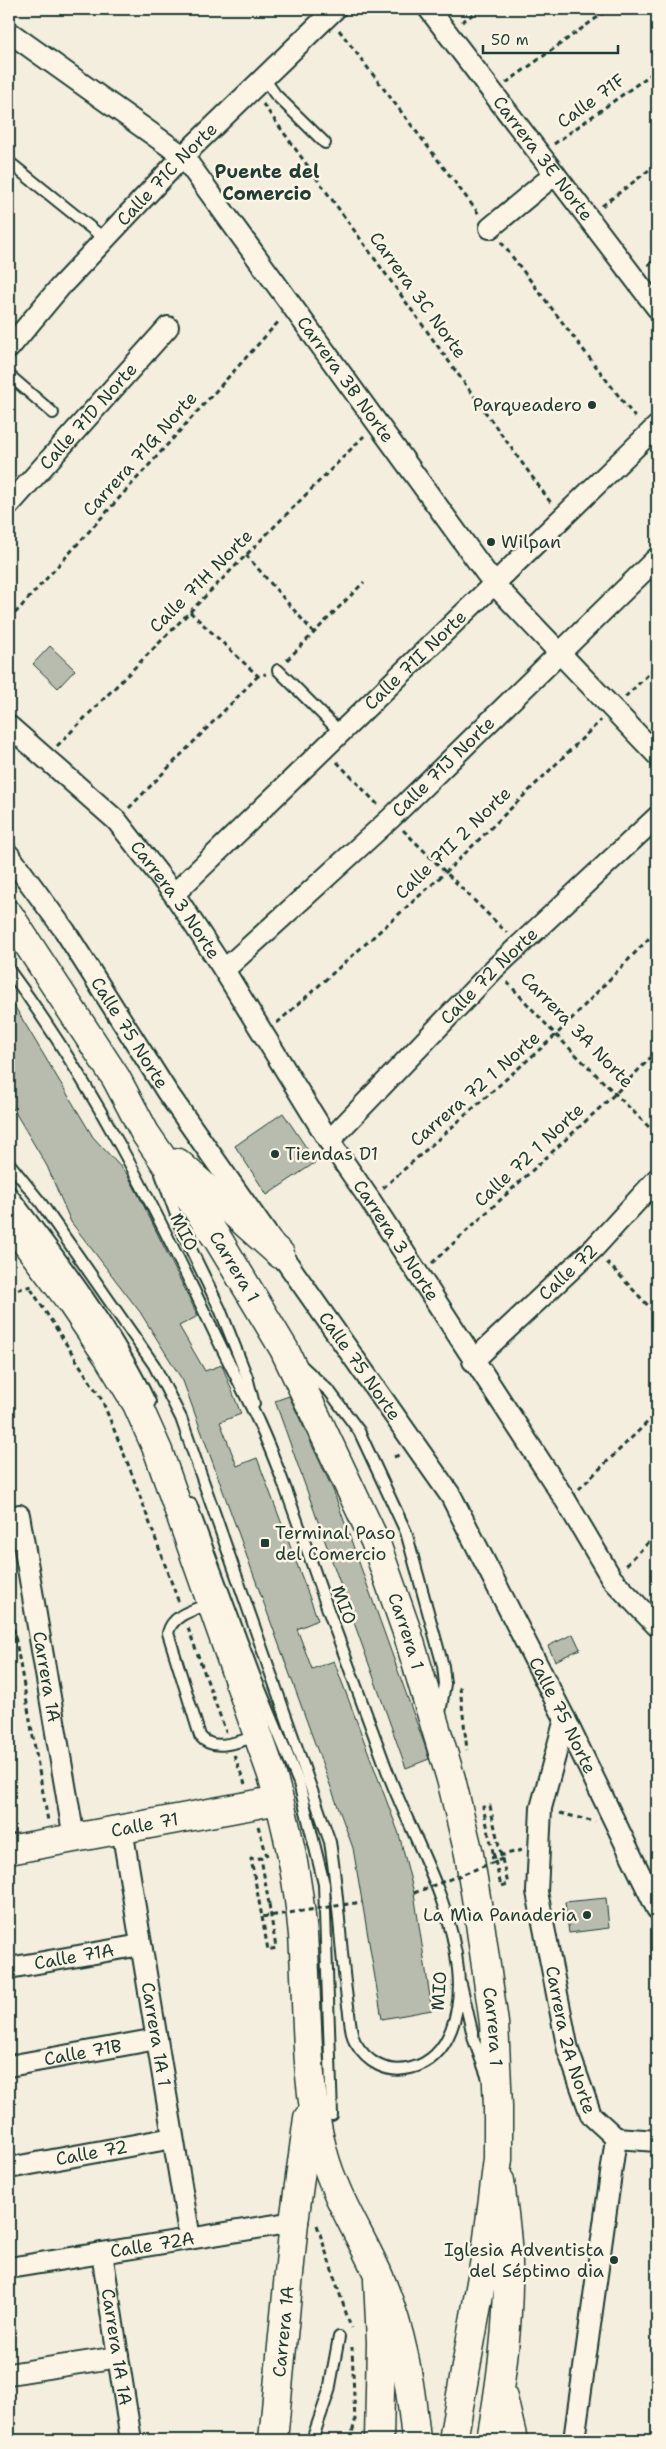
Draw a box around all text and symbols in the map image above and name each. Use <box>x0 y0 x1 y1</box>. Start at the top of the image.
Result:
scale bar <box>483 22 618 54</box>
text: 50 m <box>491 30 529 50</box>
street label: Calle 71F <box>552 68 630 134</box>
street label: Carrera 3E Norte <box>488 91 598 226</box>
street label: Calle 71C Norte <box>111 117 222 231</box>
district label: Puente del Comercio <box>214 159 320 206</box>
street label: Carrera 3C Norte <box>364 227 472 363</box>
street label: Carrera 3B Norte <box>291 311 399 448</box>
street label: Calle 71D Norte <box>34 358 142 475</box>
street label: Carrera 71G Norte <box>77 386 203 522</box>
place label: Parqueadero <box>473 393 582 417</box>
marker: Parqueadero <box>586 399 598 411</box>
street label: Calle 71H Norte <box>144 524 258 638</box>
place label: Wilpan <box>501 530 561 554</box>
marker: Wilpan <box>485 536 497 548</box>
street label: Calle 71I Norte <box>359 605 472 715</box>
street label: Calle 71J Norte <box>387 711 500 823</box>
street label: Calle 71I 2 Norte <box>390 781 516 905</box>
street label: Carrera 3 Norte <box>125 836 226 964</box>
street label: Calle 72 Norte <box>435 922 543 1030</box>
street label: Carrera 3A Norte <box>515 967 639 1093</box>
street label: Calle 75 Norte <box>85 972 174 1093</box>
street label: Carrera 72 1 Norte <box>405 1026 545 1152</box>
street label: Calle 72 1 Norte <box>469 1098 589 1212</box>
place label: Tiendas D1 <box>285 1142 378 1166</box>
marker: Tiendas D1 <box>269 1148 281 1160</box>
street label: Carrera 3 Norte <box>348 1175 445 1306</box>
street label: MIO <box>164 1209 204 1255</box>
street label: Carrera 1 <box>204 1226 265 1307</box>
street label: Calle 72 <box>533 1239 603 1306</box>
street label: Calle 75 Norte <box>313 1307 406 1425</box>
place label: Terminal Paso del Comercio <box>275 1521 396 1566</box>
marker: Terminal Paso del Comercio <box>259 1537 271 1549</box>
street label: MIO <box>326 1582 362 1628</box>
street label: Carrera 1 <box>382 1590 430 1672</box>
street label: Carrera 1A <box>27 1629 66 1724</box>
street label: Calle 75 Norte <box>523 1653 602 1778</box>
street label: Calle 71 <box>109 1807 180 1843</box>
place label: La Mìa Panaderia <box>423 1903 577 1927</box>
marker: La Mìa Panaderia <box>581 1909 593 1921</box>
street label: Calle 71A <box>32 1938 116 1975</box>
street label: Carrera 2A Norte <box>540 1964 602 2117</box>
street label: MIO <box>426 1970 452 2012</box>
street label: Carrera 1A 1 <box>136 1980 176 2088</box>
street label: Carrera 1 <box>477 1986 508 2067</box>
street label: Calle 71B <box>42 2034 124 2071</box>
street label: Calle 72 <box>54 2135 130 2171</box>
street label: Calle 72A <box>108 2226 196 2264</box>
place label: Iglesia Adventista del Séptimo dia <box>444 2238 604 2283</box>
marker: Iglesia Adventista del Séptimo dia <box>608 2254 620 2266</box>
street label: Carrera 1A <box>267 2285 300 2378</box>
street label: Carrera 1A 1A <box>96 2287 137 2407</box>

